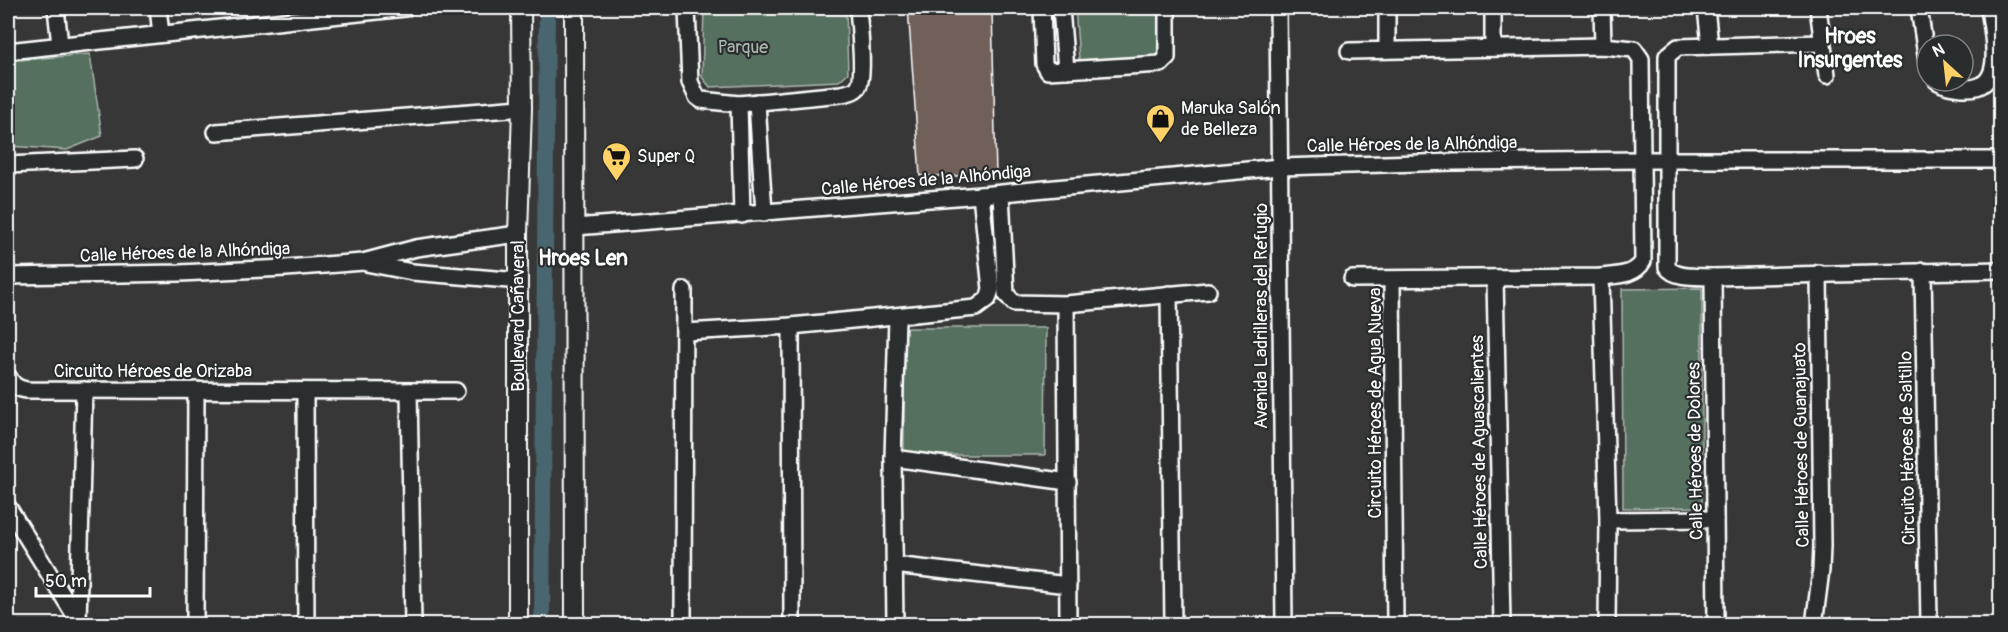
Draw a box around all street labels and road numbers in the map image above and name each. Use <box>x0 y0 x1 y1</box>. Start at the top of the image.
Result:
street label: Calle Héroes de la Alhóndiga <box>1307 131 1517 158</box>
street label: Calle Héroes de la Alhóndiga <box>820 160 1032 201</box>
street label: Avenida Ladrilleras del Refugio <box>1250 203 1273 429</box>
street label: Calle Héroes de la Alhóndiga <box>79 237 291 268</box>
street label: Boulevard Cañaveral <box>507 240 530 392</box>
street label: Circuito Héroes de Agua Nueva <box>1364 288 1387 518</box>
street label: Calle Héroes de Aguascalientes <box>1466 335 1493 569</box>
street label: Calle Héroes de Guanajuato <box>1788 342 1815 548</box>
street label: Circuito Héroes de Saltillo <box>1894 350 1921 545</box>
street label: Circuito Héroes de Orizaba <box>54 360 252 383</box>
street label: Calle Héroes de Dolores <box>1682 362 1709 540</box>

